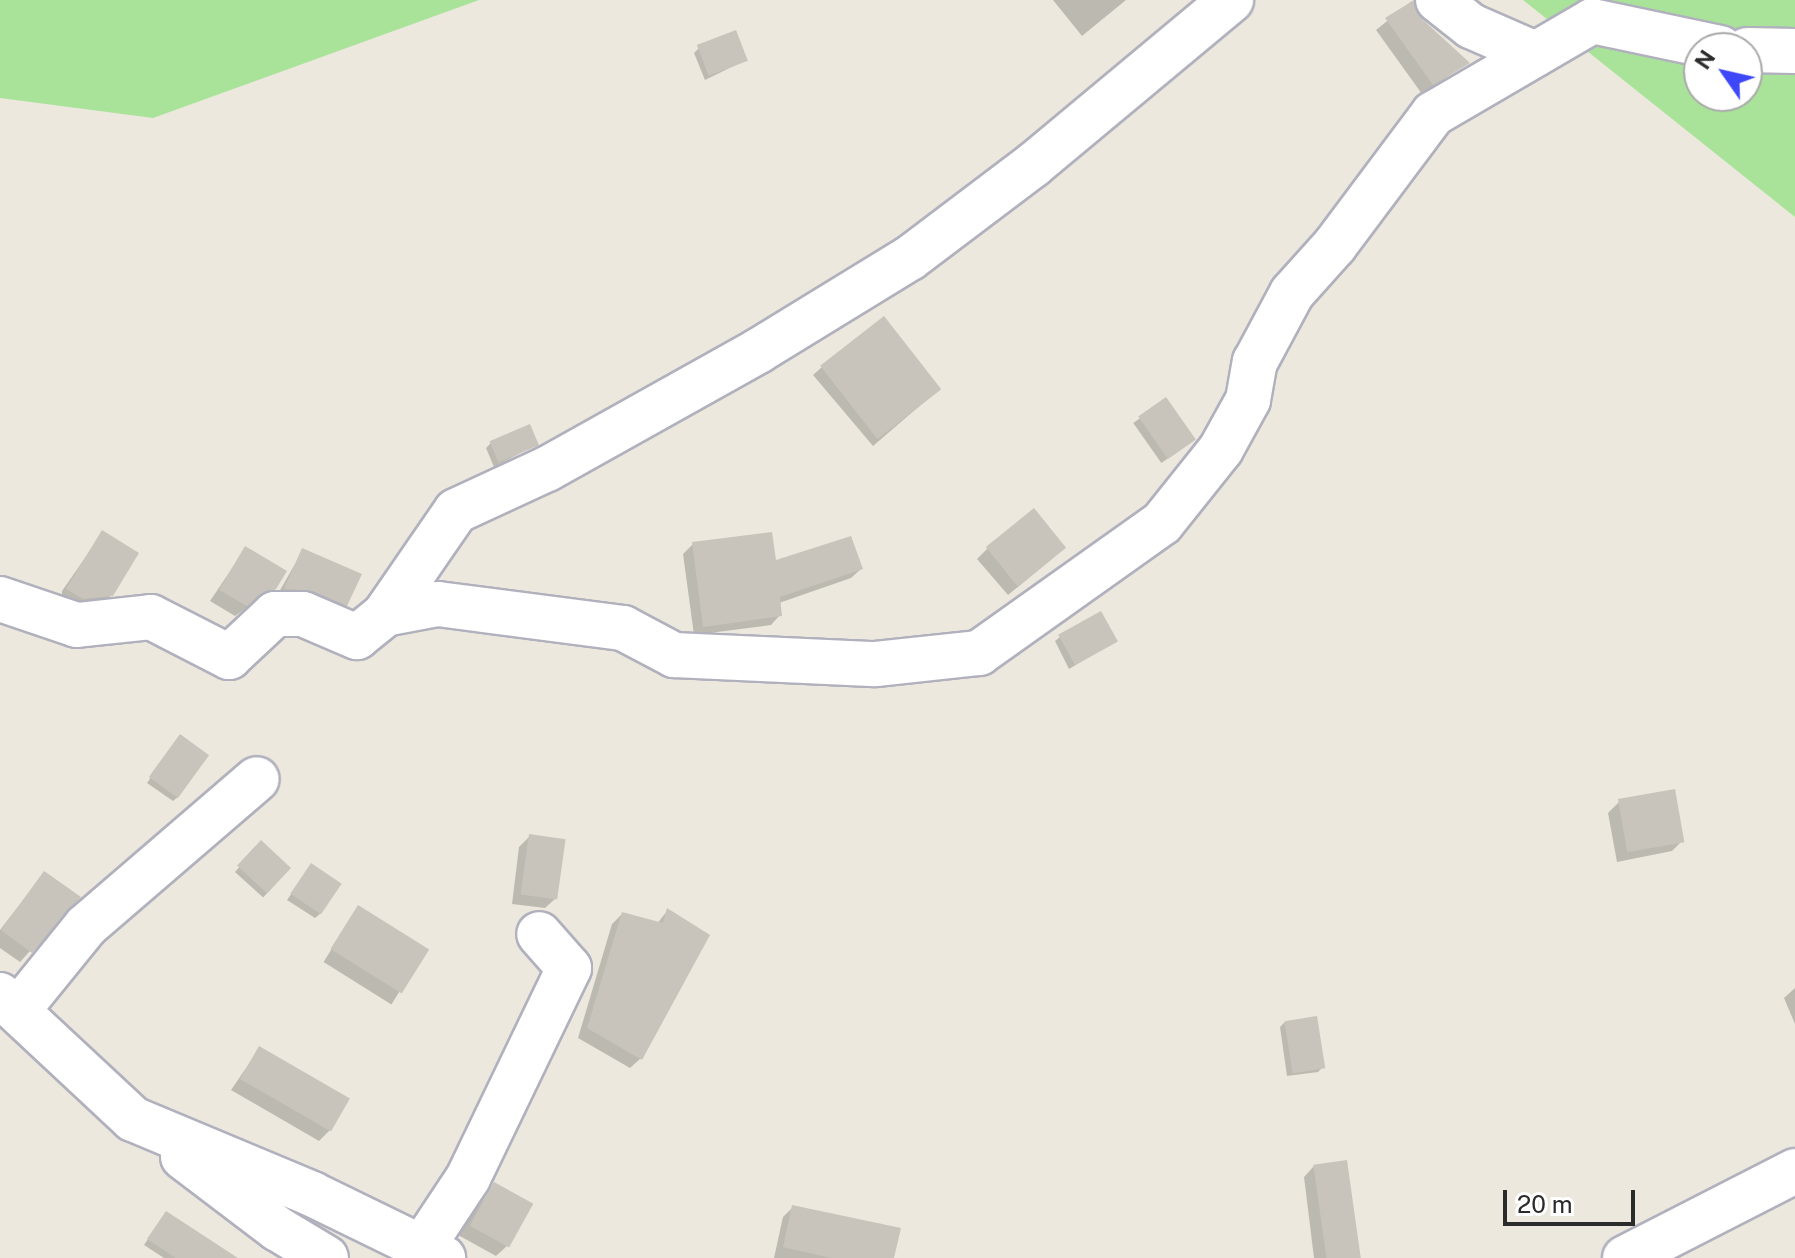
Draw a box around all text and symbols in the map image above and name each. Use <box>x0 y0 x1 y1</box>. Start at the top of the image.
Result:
north arrow <box>1683 32 1763 112</box>
text: N <box>1689 45 1720 74</box>
scale bar <box>1507 1174 1639 1224</box>
text: 20 m <box>1517 1190 1573 1218</box>

